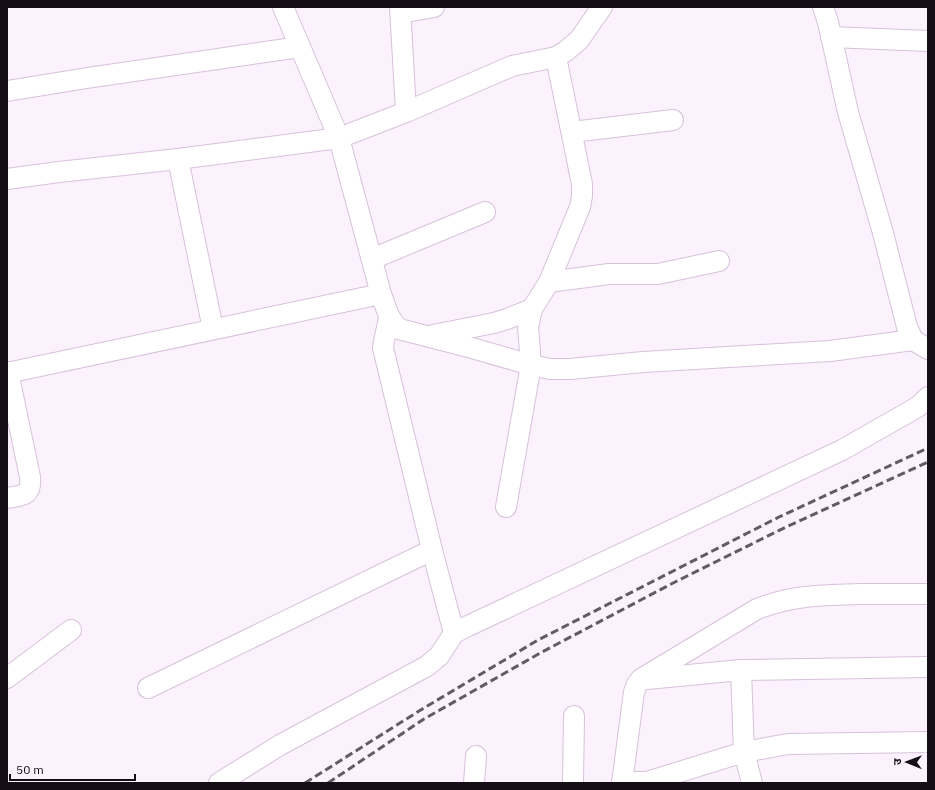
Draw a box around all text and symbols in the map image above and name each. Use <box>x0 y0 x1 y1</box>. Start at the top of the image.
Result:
north arrow <box>887 742 927 782</box>
scale bar <box>10 756 135 782</box>
text: उ <box>890 758 904 765</box>
text: 50 m <box>16 762 44 777</box>

